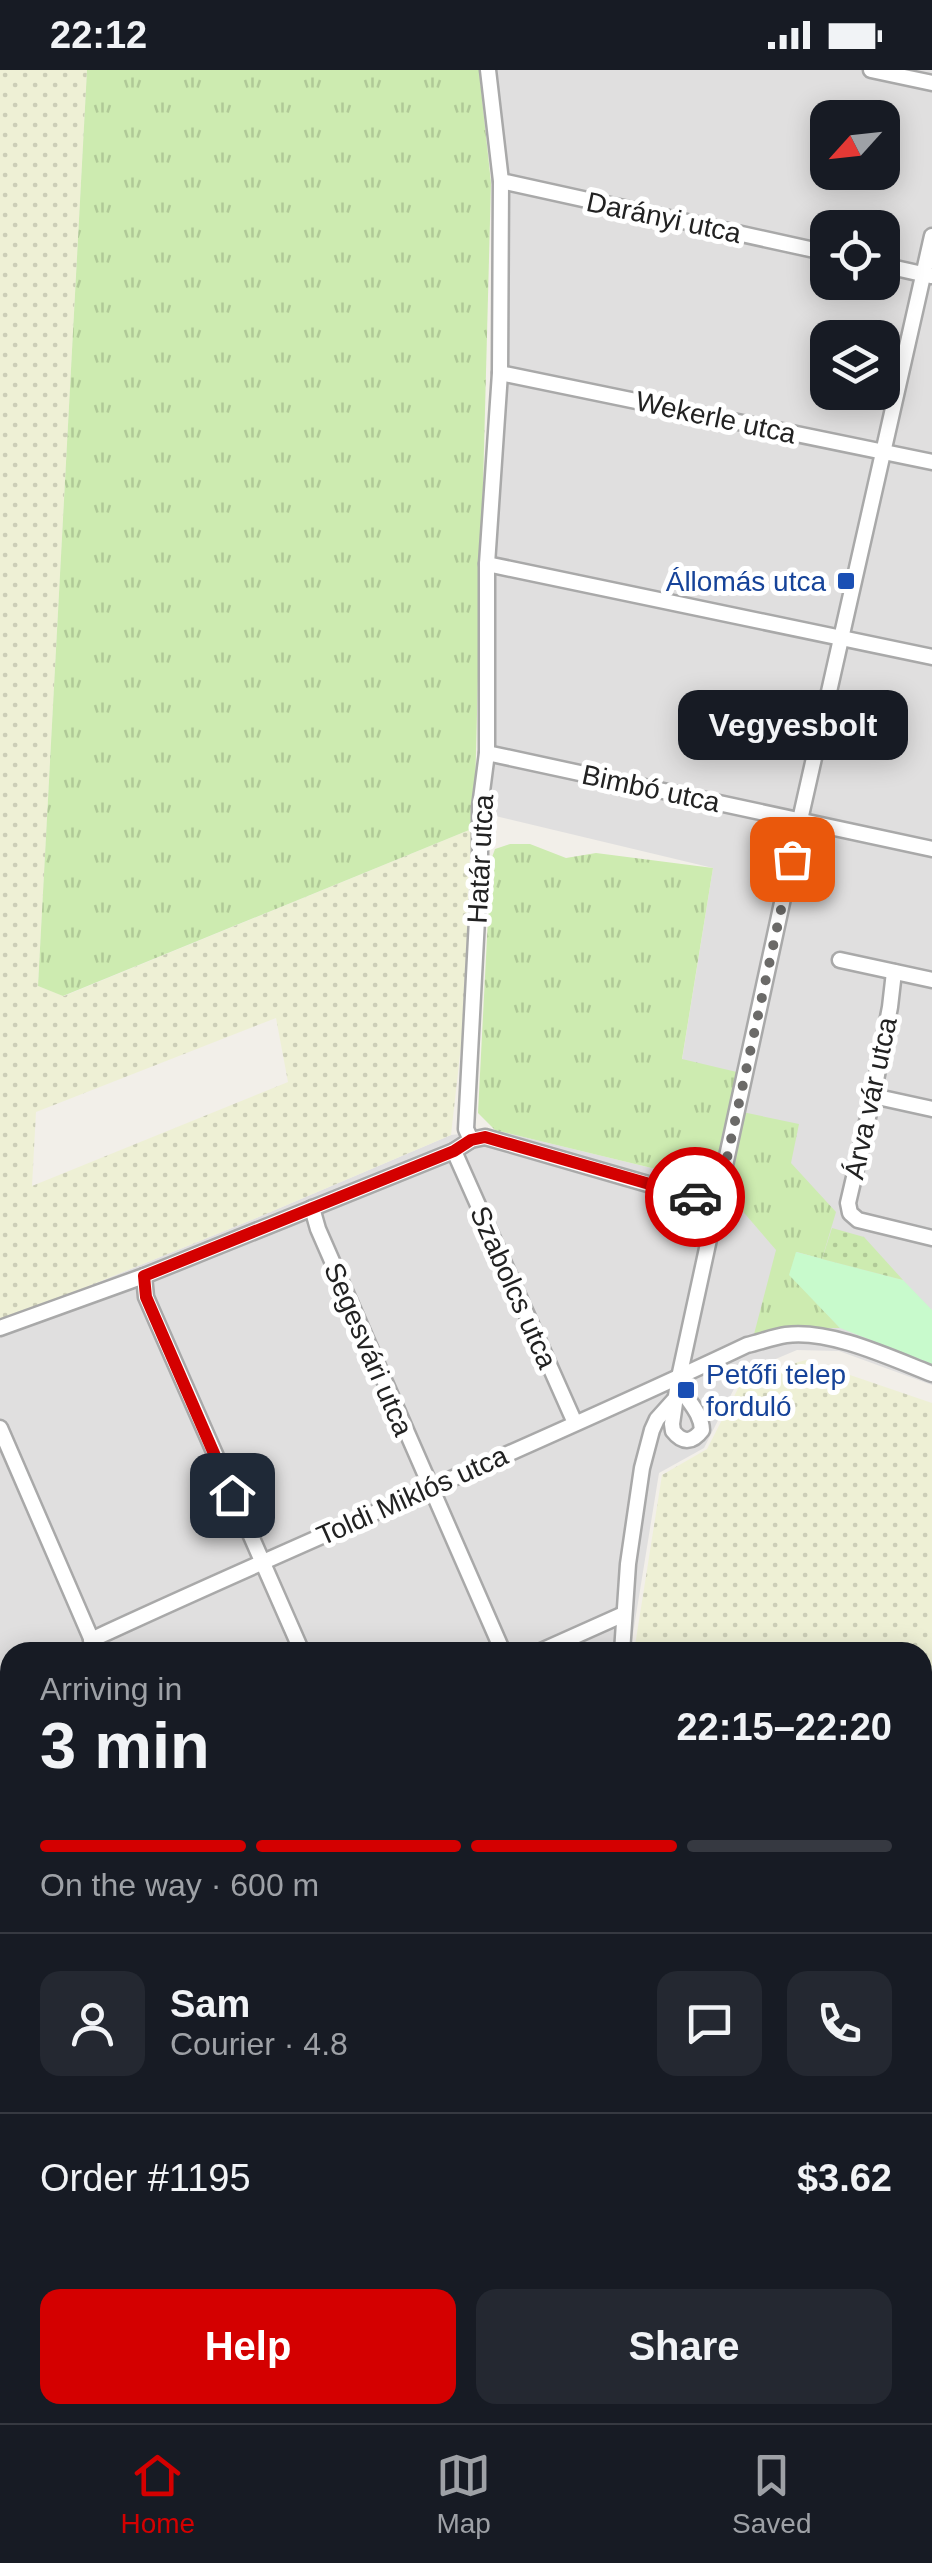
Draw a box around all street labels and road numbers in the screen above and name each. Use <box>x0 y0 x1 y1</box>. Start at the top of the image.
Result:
street label: Darányi utca <box>584 186 744 249</box>
street label: Wekerle utca <box>633 385 799 450</box>
street label: Bimbó utca <box>579 759 723 818</box>
street label: Határ utca <box>462 793 499 924</box>
street label: Árva vár utca <box>838 1014 903 1182</box>
street label: Szabolcs utca <box>464 1201 563 1374</box>
street label: Segesvári utca <box>318 1258 419 1441</box>
street label: Toldi Miklós utca <box>312 1439 513 1551</box>

